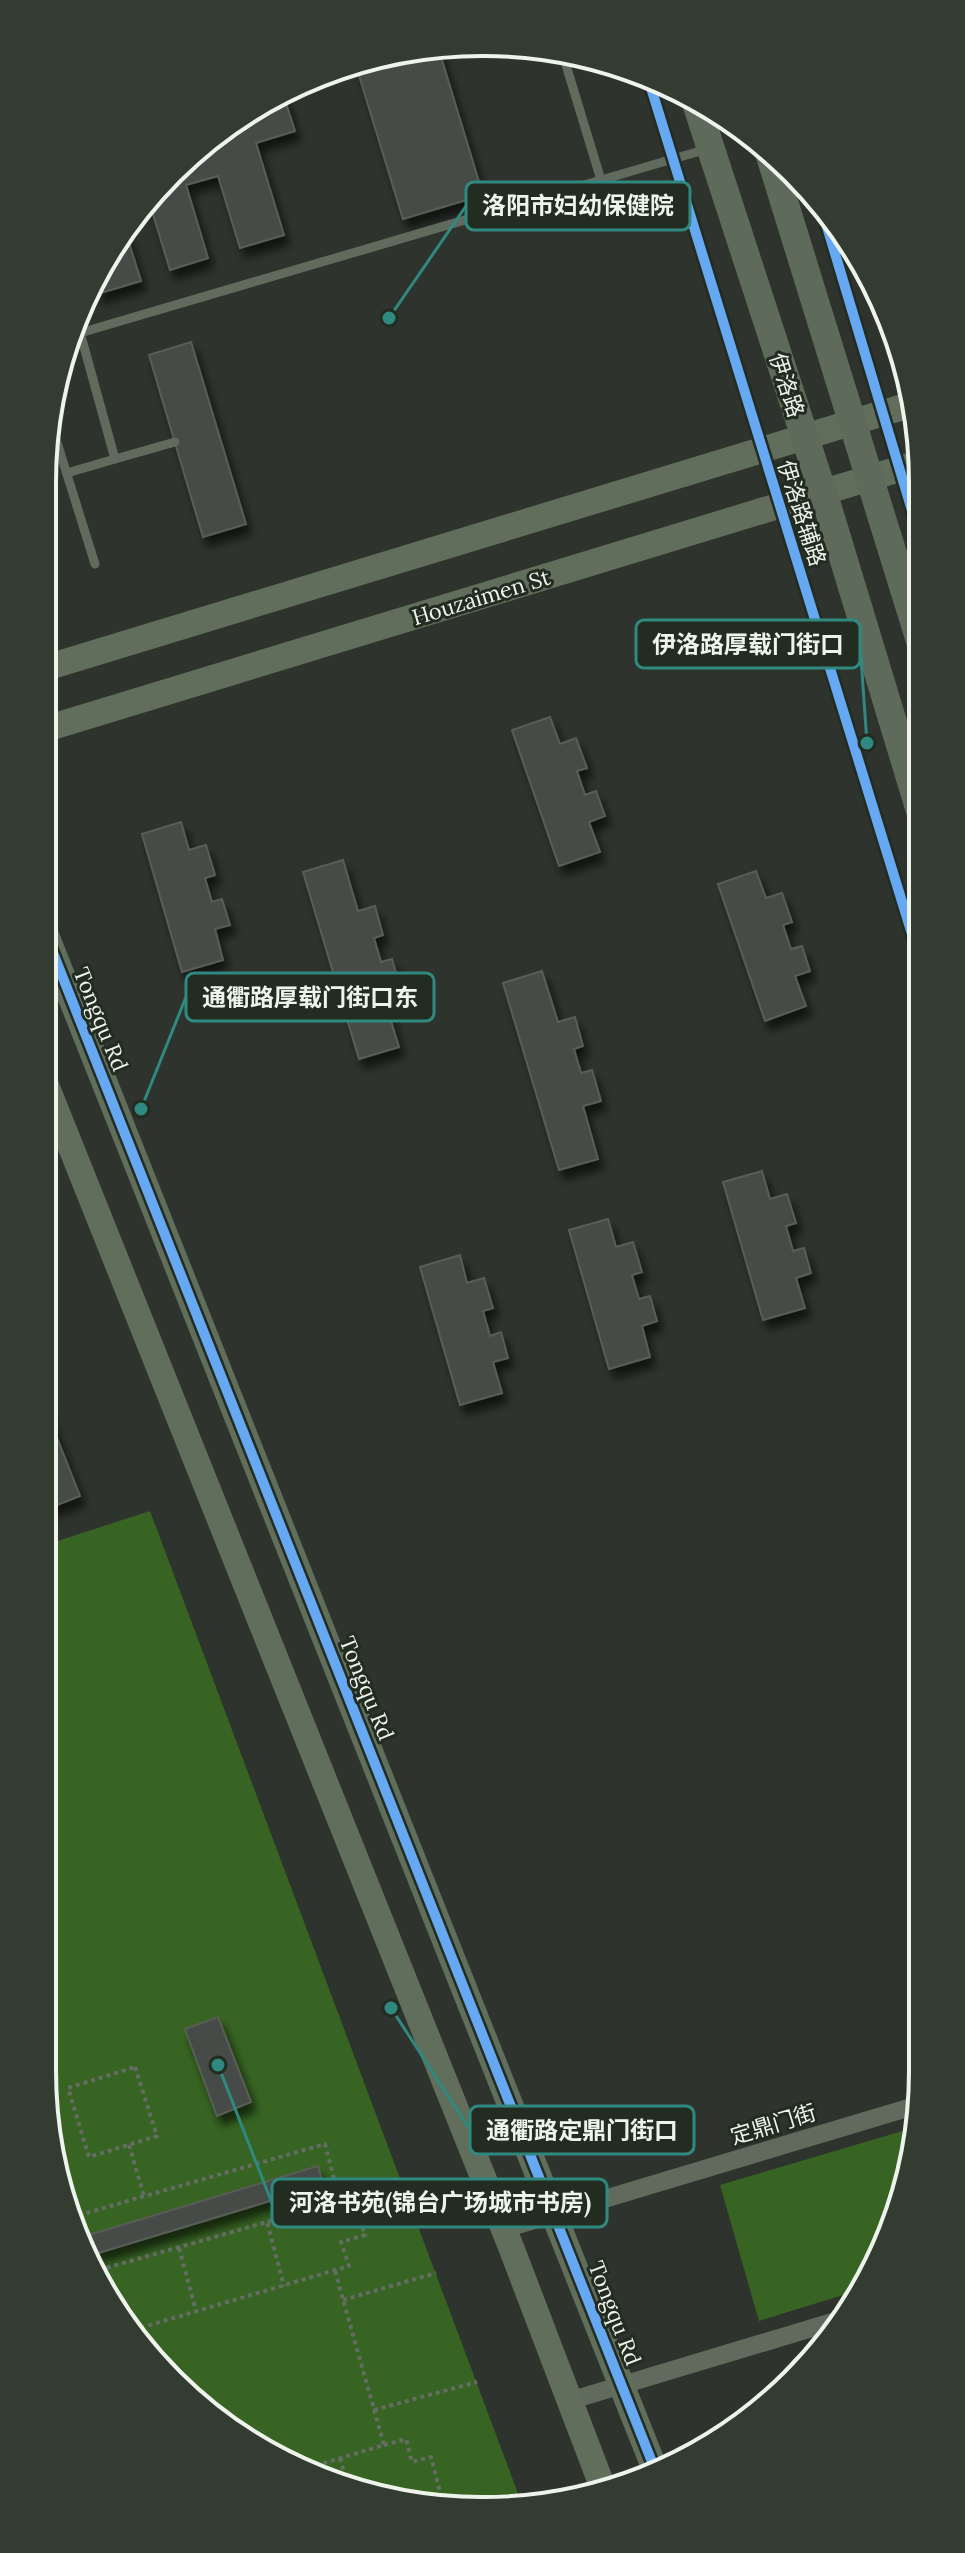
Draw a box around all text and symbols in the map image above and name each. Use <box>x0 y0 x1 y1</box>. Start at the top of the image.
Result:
callout: 洛阳市妇幼保健院 <box>466 182 690 230</box>
text: 洛阳市妇幼保健院 <box>482 190 674 221</box>
street label: 伊洛路 <box>763 349 811 421</box>
street label: 伊洛路辅路 <box>772 456 832 570</box>
street label: Houzaimen St <box>408 563 554 631</box>
callout: 伊洛路厚载门街口 <box>636 620 860 668</box>
text: 伊洛路厚载门街口 <box>652 629 844 660</box>
street label: Tongqu Rd <box>67 963 135 1075</box>
callout: 通衢路厚载门街口东 <box>186 973 434 1021</box>
text: 通衢路厚载门街口东 <box>202 982 418 1013</box>
street label: Tongqu Rd <box>333 1632 401 1744</box>
street label: 定鼎门街 <box>727 2098 819 2150</box>
callout: 通衢路定鼎门街口 <box>470 2106 694 2154</box>
text: 通衢路定鼎门街口 <box>486 2115 678 2146</box>
callout: 河洛书苑(锦台广场城市书房) <box>272 2179 607 2227</box>
text: 河洛书苑(锦台广场城市书房) <box>289 2187 591 2218</box>
street label: Tongqu Rd <box>582 2257 648 2369</box>

